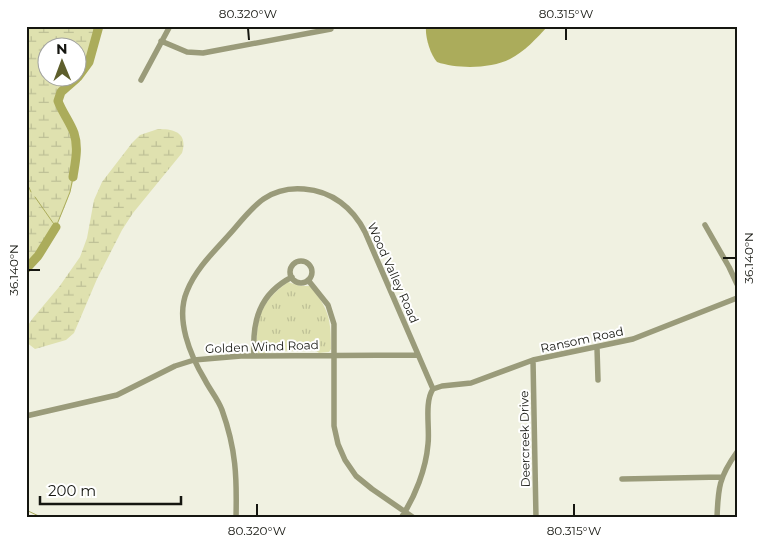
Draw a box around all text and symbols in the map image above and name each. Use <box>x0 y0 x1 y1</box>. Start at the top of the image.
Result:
text: 80.320°W <box>219 6 277 21</box>
text: 80.315°W <box>539 6 593 21</box>
north arrow <box>38 38 88 88</box>
text: N <box>56 40 68 58</box>
street label: Wood Valley Road <box>365 220 422 325</box>
text: 36.140°N <box>741 232 756 284</box>
text: 36.140°N <box>6 244 21 296</box>
street label: Ransom Road <box>539 323 625 356</box>
street label: Golden Wind Road <box>205 337 319 356</box>
street label: Deercreek Drive <box>516 391 533 487</box>
scale bar <box>40 474 181 506</box>
text: 200 m <box>48 481 96 500</box>
text: 80.320°W <box>228 523 286 538</box>
text: 80.315°W <box>547 523 601 538</box>

